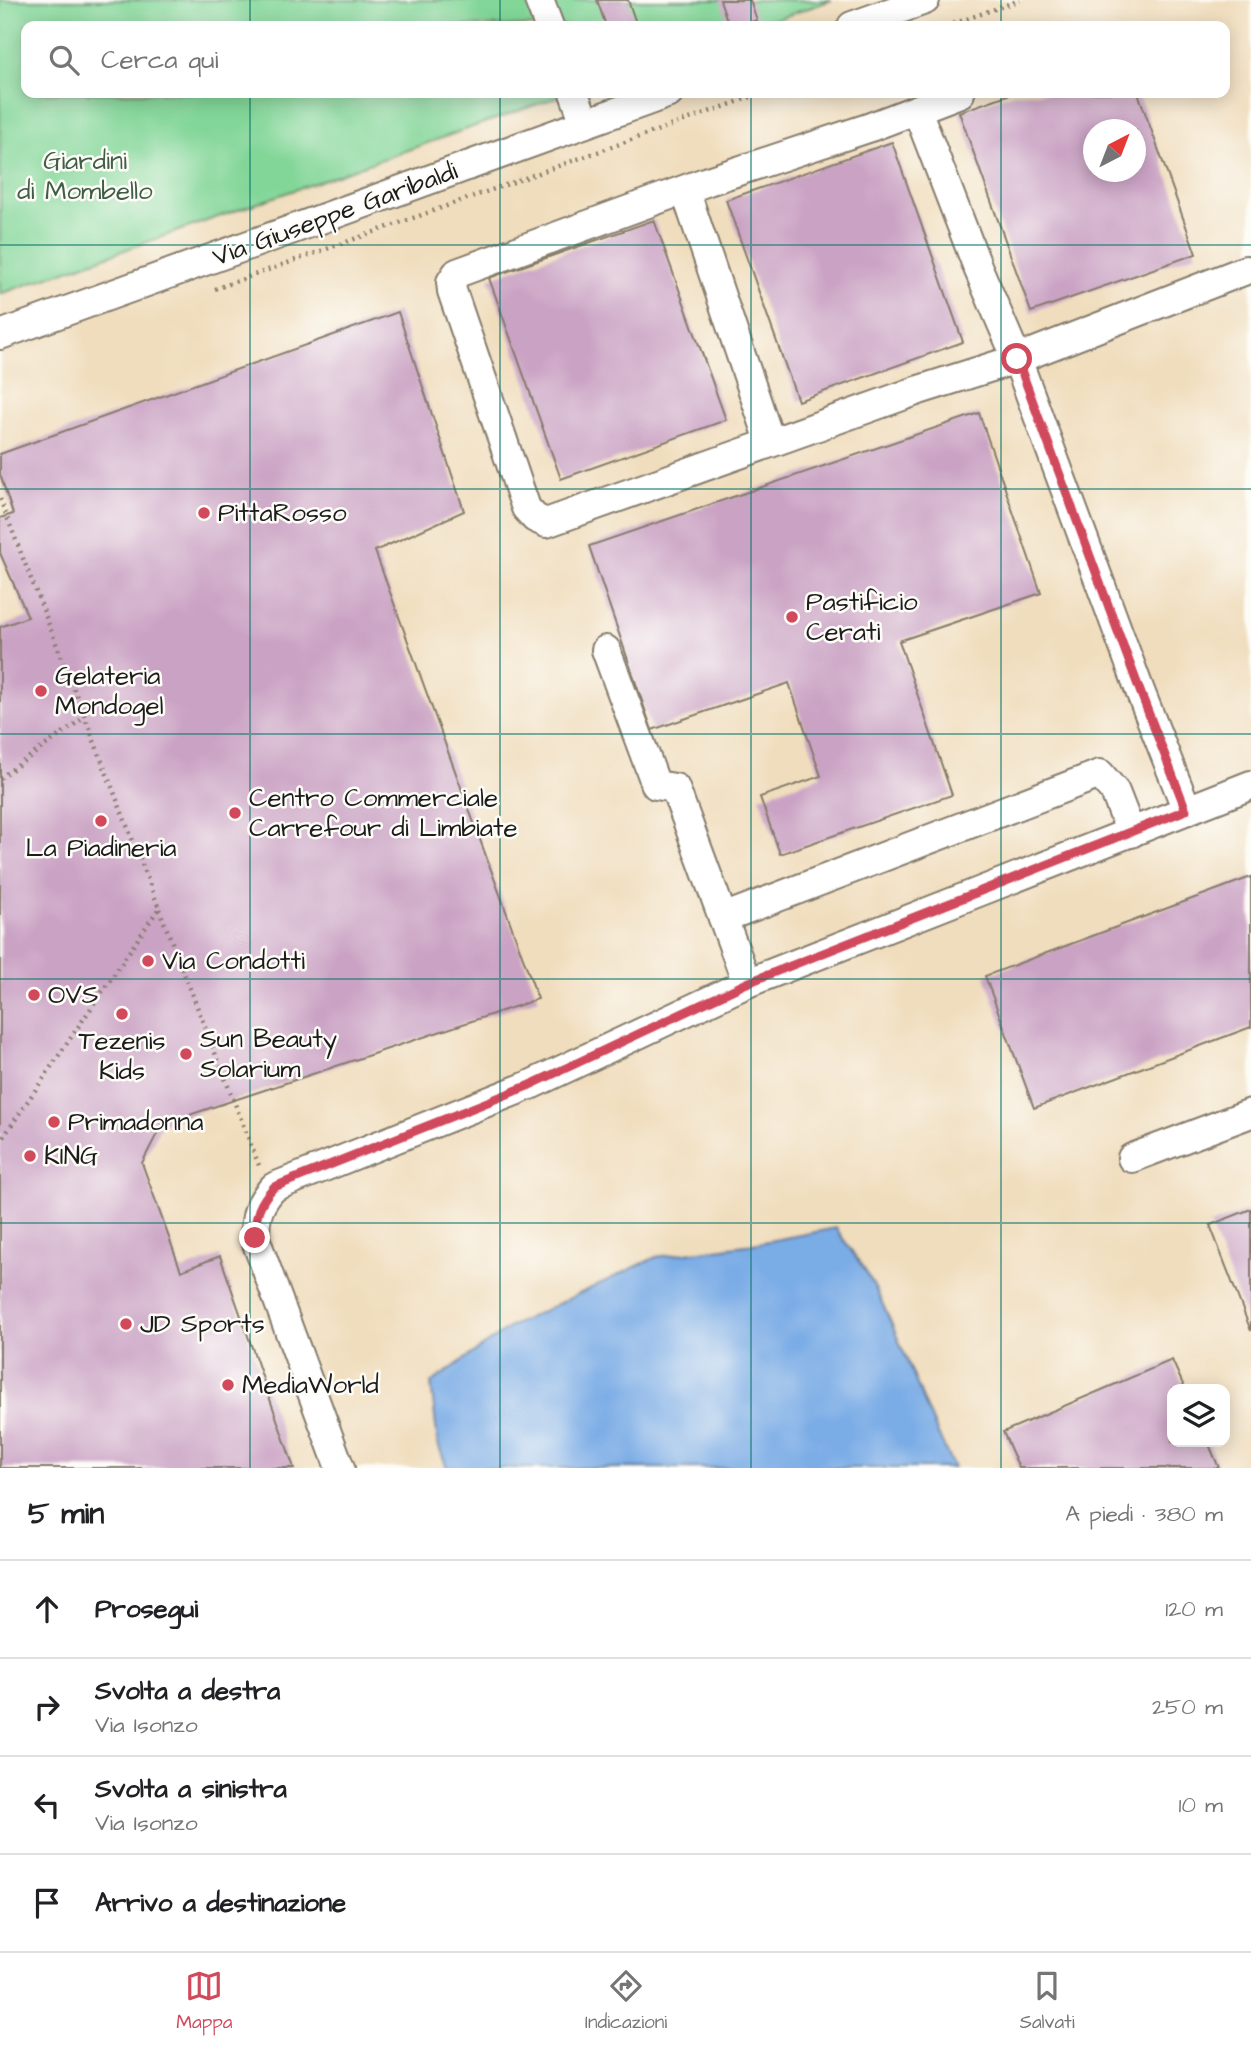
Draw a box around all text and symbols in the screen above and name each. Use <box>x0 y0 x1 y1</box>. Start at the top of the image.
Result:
search box <box>21 21 1230 98</box>
icon: search <box>45 41 83 79</box>
text: Cerca qui <box>101 42 218 78</box>
north arrow <box>1083 119 1146 182</box>
park label: Giardini di Mombello <box>17 143 153 209</box>
street label: Via Giuseppe Garibaldi <box>208 153 463 275</box>
route start <box>1001 343 1032 374</box>
place label: PittaRosso <box>218 495 347 531</box>
marker: PittaRosso <box>196 505 212 521</box>
place label: Pastificio Cerati <box>806 584 918 650</box>
marker: Pastificio Cerati <box>784 609 800 625</box>
place label: Gelateria Mondogel <box>55 658 164 726</box>
marker: Gelateria Mondogel <box>33 683 49 699</box>
place label: Centro Commerciale Carrefour di Limbiate <box>249 780 518 846</box>
marker: Centro Commerciale Carrefour di Limbiate <box>227 805 243 821</box>
marker: La Piadineria <box>93 813 109 829</box>
place label: La Piadineria <box>25 830 177 866</box>
place label: Via Condotti <box>162 943 305 979</box>
marker: Via Condotti <box>140 953 156 969</box>
place label: OVS <box>48 977 98 1013</box>
marker: OVS <box>26 987 42 1003</box>
marker: Tezenis Kids <box>114 1006 130 1022</box>
place label: Sun Beauty Solarium <box>200 1021 337 1087</box>
place label: Tezenis Kids <box>78 1023 166 1089</box>
marker: Sun Beauty Solarium <box>178 1046 194 1062</box>
place label: Primadonna <box>68 1104 204 1140</box>
marker: Primadonna <box>46 1114 62 1130</box>
place label: KING <box>44 1138 98 1174</box>
marker: KING <box>22 1148 38 1164</box>
route end <box>239 1222 270 1253</box>
place label: JD Sports <box>140 1306 265 1342</box>
marker: JD Sports <box>118 1316 134 1332</box>
place label: MediaWorld <box>242 1367 379 1403</box>
marker: MediaWorld <box>220 1377 236 1393</box>
map controls <box>1167 1384 1230 1447</box>
button: layers <box>1167 1384 1230 1447</box>
text: 5 min <box>28 1493 104 1535</box>
text: A piedi · 380 m <box>1065 1498 1223 1530</box>
icon: ahead <box>28 1590 66 1628</box>
text: Prosegui <box>95 1591 198 1627</box>
text: 120 m <box>1165 1593 1223 1625</box>
text: Svolta a destra <box>95 1673 280 1709</box>
icon: right <box>28 1688 66 1726</box>
text: 250 m <box>1152 1691 1223 1723</box>
text: Via Isonzo <box>95 1709 198 1741</box>
text: Svolta a sinistra <box>95 1771 287 1807</box>
icon: left <box>28 1786 66 1824</box>
text: 10 m <box>1178 1789 1223 1821</box>
text: Via Isonzo <box>95 1807 198 1839</box>
icon: arrive <box>28 1884 66 1922</box>
text: Arrivo a destinazione <box>95 1885 346 1921</box>
tab: Mappa <box>176 1967 233 2036</box>
tab: Indicazioni <box>585 1967 667 2036</box>
tab: Salvati <box>1020 1967 1075 2036</box>

